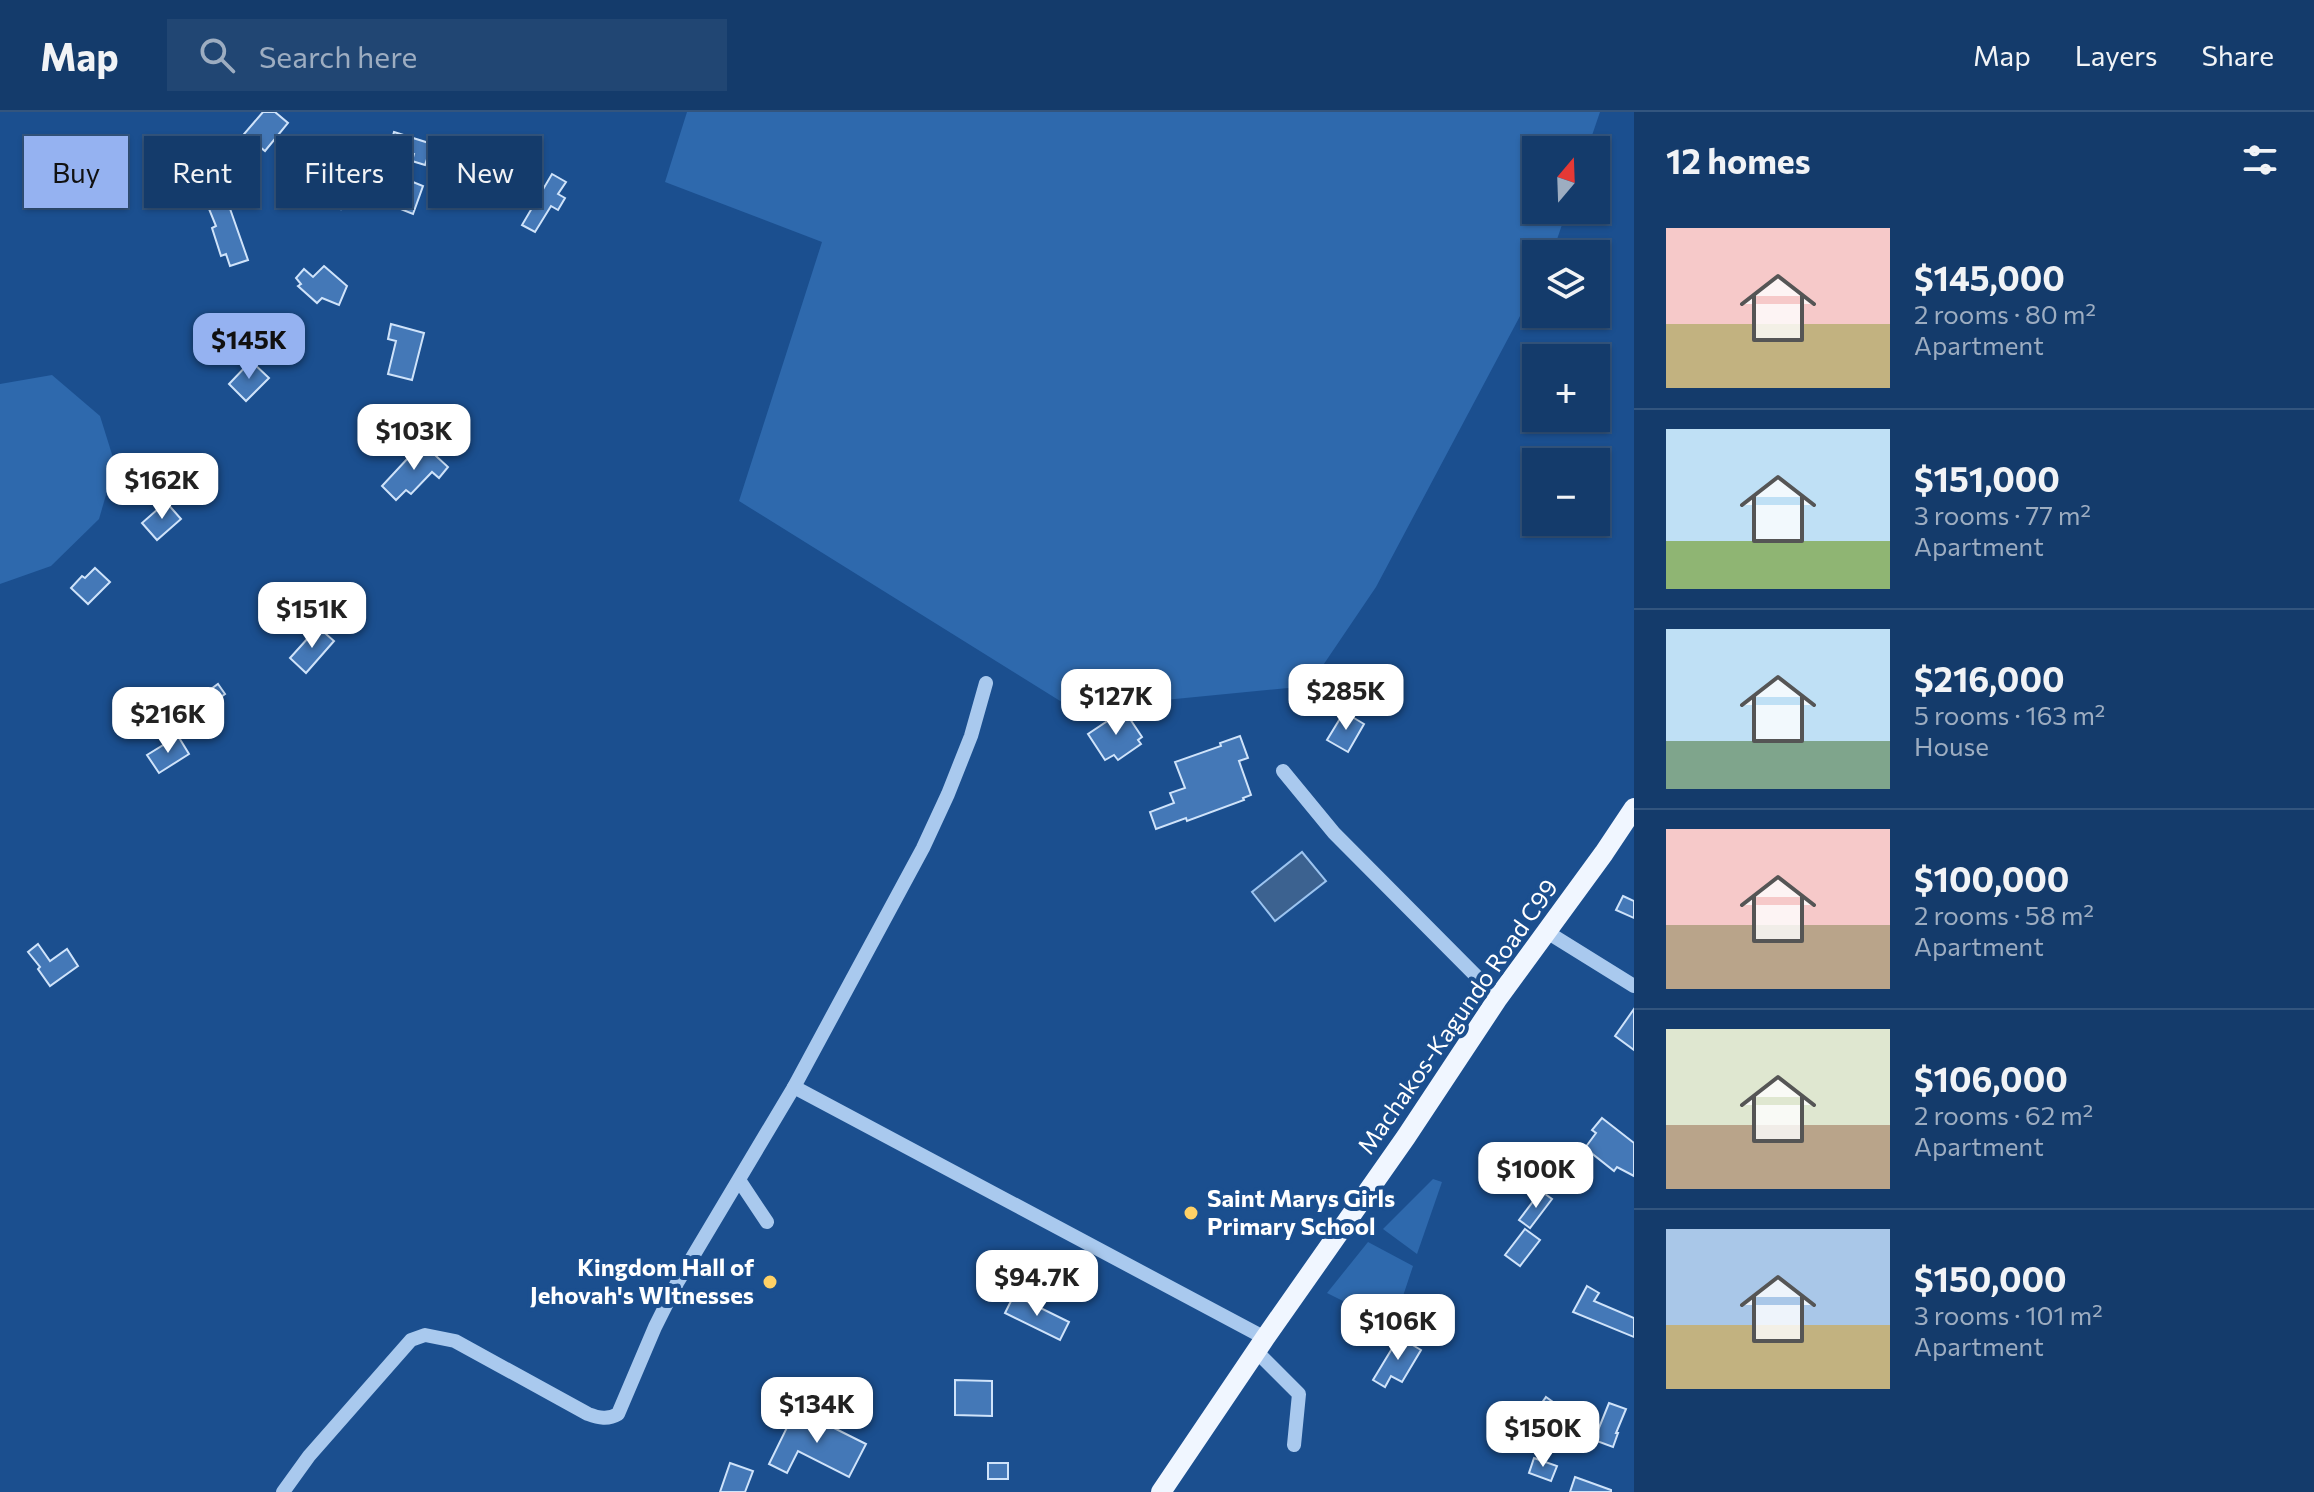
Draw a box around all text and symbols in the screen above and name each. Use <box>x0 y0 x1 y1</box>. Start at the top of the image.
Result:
search box <box>167 19 727 91</box>
text: Map <box>40 32 119 79</box>
icon: search <box>195 33 239 77</box>
text: Search here <box>259 37 417 74</box>
text: Map <box>1973 38 2031 72</box>
text: Layers <box>2075 38 2157 72</box>
text: Share <box>2201 38 2274 72</box>
chip: Buy <box>24 136 128 208</box>
chip: Rent <box>144 136 260 208</box>
chip: Filters <box>276 136 412 208</box>
chip: New <box>428 136 542 208</box>
north arrow <box>1522 136 1610 224</box>
map controls <box>1522 136 1610 536</box>
icon: filters <box>2238 138 2282 182</box>
text: 12 homes <box>1666 139 1811 181</box>
button: layers <box>1522 240 1610 328</box>
text: $145,000 <box>1914 256 2065 298</box>
icon: home <box>1730 260 1826 356</box>
text: 2 rooms · 80 m² <box>1914 298 2096 329</box>
pin: $145K <box>193 313 305 381</box>
text: $145K <box>211 323 287 354</box>
text: Apartment <box>1914 329 2044 360</box>
button: + <box>1522 344 1610 432</box>
pin: $103K <box>358 404 470 472</box>
text: $103K <box>375 414 453 445</box>
button: − <box>1522 448 1610 536</box>
pin: $162K <box>106 453 218 521</box>
text: $151,000 <box>1914 457 2060 499</box>
icon: home <box>1730 461 1826 557</box>
text: $162K <box>124 463 200 494</box>
text: 3 rooms · 77 m² <box>1914 499 2091 530</box>
text: Apartment <box>1914 530 2044 561</box>
pin: $151K <box>256 582 368 650</box>
text: $151K <box>276 592 348 623</box>
text: $216,000 <box>1914 657 2065 699</box>
icon: home <box>1730 661 1826 757</box>
pin: $285K <box>1290 664 1402 732</box>
pin: $127K <box>1060 669 1172 737</box>
text: $285K <box>1307 674 1385 705</box>
text: $127K <box>1079 679 1153 710</box>
pin: $216K <box>112 687 224 755</box>
text: $216K <box>130 697 206 728</box>
text: 5 rooms · 163 m² <box>1914 699 2105 730</box>
text: House <box>1914 730 1989 761</box>
text: $100,000 <box>1914 857 2069 899</box>
icon: home <box>1730 861 1826 957</box>
street label: Machakos-Kagundo Road C99 <box>1351 873 1563 1159</box>
text: 2 rooms · 58 m² <box>1914 899 2094 930</box>
text: Apartment <box>1914 930 2044 961</box>
text: $106,000 <box>1914 1057 2068 1099</box>
icon: home <box>1730 1061 1826 1157</box>
text: 2 rooms · 62 m² <box>1914 1099 2093 1130</box>
text: Apartment <box>1914 1130 2044 1161</box>
pin: $100K <box>1480 1142 1592 1210</box>
text: $100K <box>1496 1152 1576 1183</box>
place label: Saint Marys Girls Primary School <box>1207 1183 1395 1240</box>
marker: Saint Marys Girls Primary School <box>1182 1204 1200 1222</box>
pin: $94.7K <box>972 1250 1102 1318</box>
place label: Kingdom Hall of Jehovah's WItnesses <box>530 1252 754 1309</box>
text: $150,000 <box>1914 1257 2067 1299</box>
text: $94.7K <box>994 1260 1080 1291</box>
icon: home <box>1730 1261 1826 1357</box>
marker: Kingdom Hall of Jehovah's WItnesses <box>761 1273 779 1291</box>
pin: $106K <box>1342 1294 1454 1362</box>
text: 3 rooms · 101 m² <box>1914 1299 2103 1330</box>
text: $106K <box>1359 1304 1437 1335</box>
text: Apartment <box>1914 1330 2044 1361</box>
pin: $134K <box>761 1377 873 1445</box>
text: $134K <box>779 1387 855 1418</box>
pin: $150K <box>1487 1401 1599 1469</box>
text: $150K <box>1504 1411 1582 1442</box>

